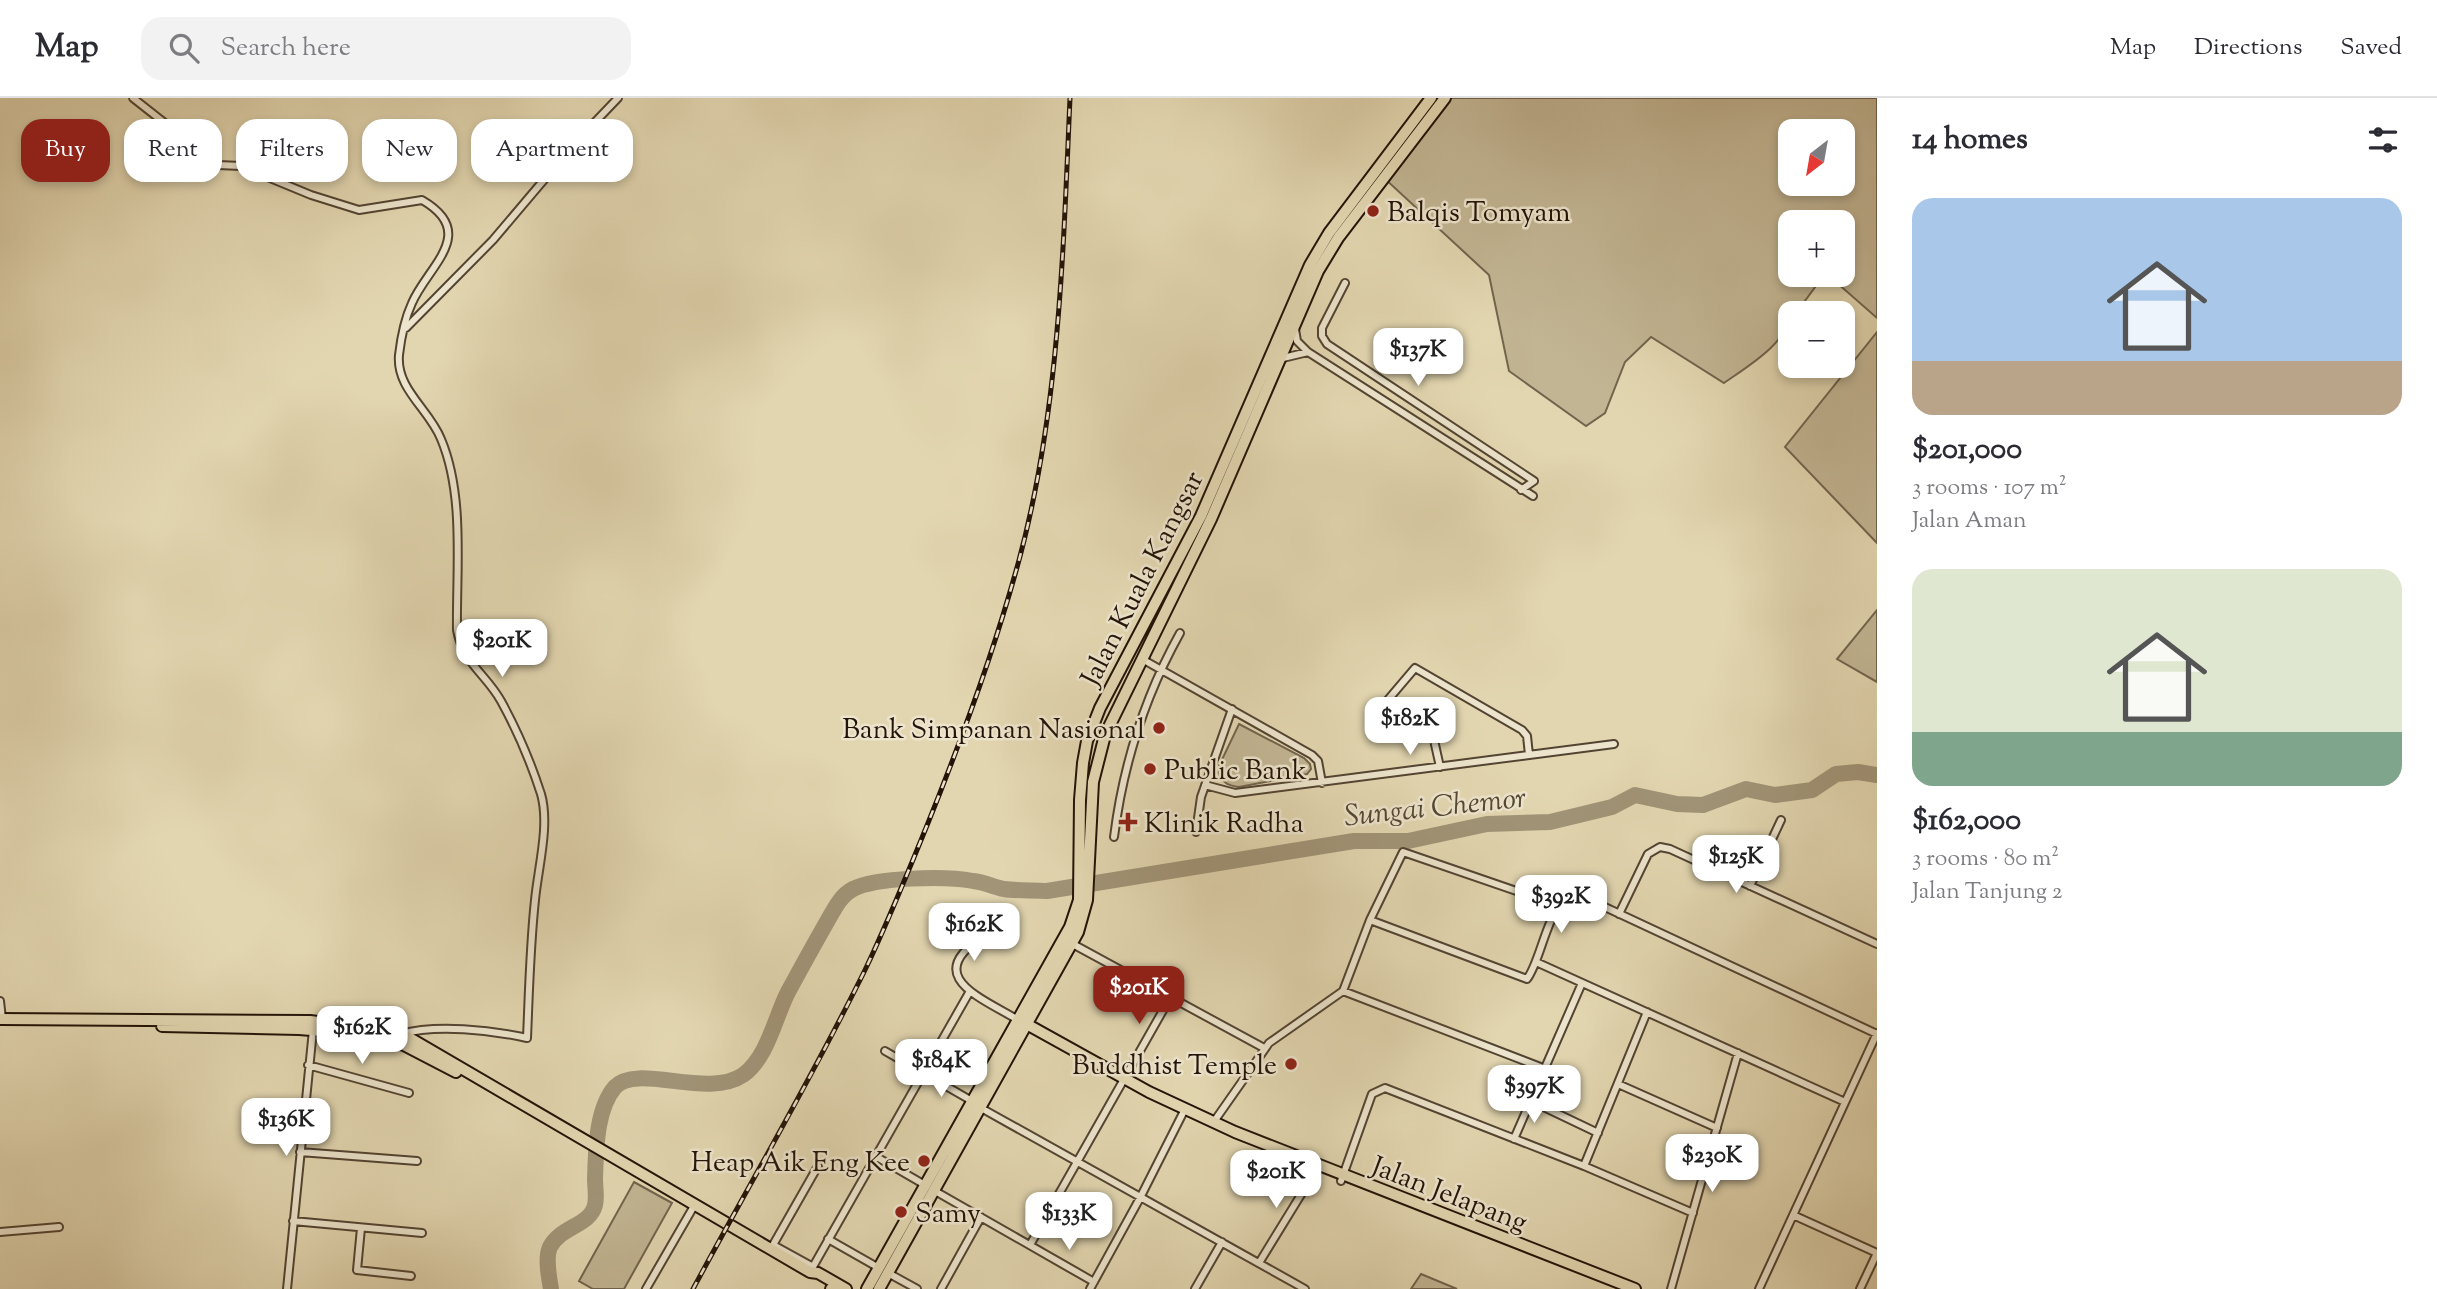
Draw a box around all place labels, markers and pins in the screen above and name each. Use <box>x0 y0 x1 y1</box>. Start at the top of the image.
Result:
place label: Balqis Tomyam <box>1387 194 1571 234</box>
marker: Balqis Tomyam <box>1365 203 1381 219</box>
pin: $137K <box>1369 328 1467 388</box>
pin: $201K <box>453 620 551 679</box>
pin: $182K <box>1361 698 1459 757</box>
place label: Bank Simpanan Nasional <box>842 711 1145 751</box>
marker: Bank Simpanan Nasional <box>1151 720 1167 736</box>
place label: Public Bank <box>1164 752 1307 792</box>
marker: Public Bank <box>1142 761 1158 777</box>
place label: Klinik Radha <box>1144 805 1304 845</box>
marker: Klinik Radha <box>1118 812 1138 832</box>
pin: $125K <box>1687 836 1785 895</box>
pin: $392K <box>1512 876 1610 935</box>
pin: $162K <box>925 904 1023 963</box>
pin: $201K <box>1090 967 1188 1026</box>
pin: $162K <box>313 1006 411 1066</box>
pin: $184K <box>892 1040 990 1099</box>
place label: Buddhist Temple <box>1072 1047 1277 1087</box>
marker: Buddhist Temple <box>1283 1056 1299 1072</box>
pin: $397K <box>1485 1066 1583 1125</box>
pin: $136K <box>237 1098 335 1158</box>
pin: $230K <box>1663 1134 1761 1194</box>
place label: Heap Aik Eng Kee <box>691 1144 910 1184</box>
pin: $201K <box>1227 1150 1325 1210</box>
marker: Heap Aik Eng Kee <box>916 1153 932 1169</box>
pin: $133K <box>1020 1192 1118 1252</box>
place label: Samy <box>915 1195 981 1235</box>
marker: Samy <box>893 1204 909 1220</box>

